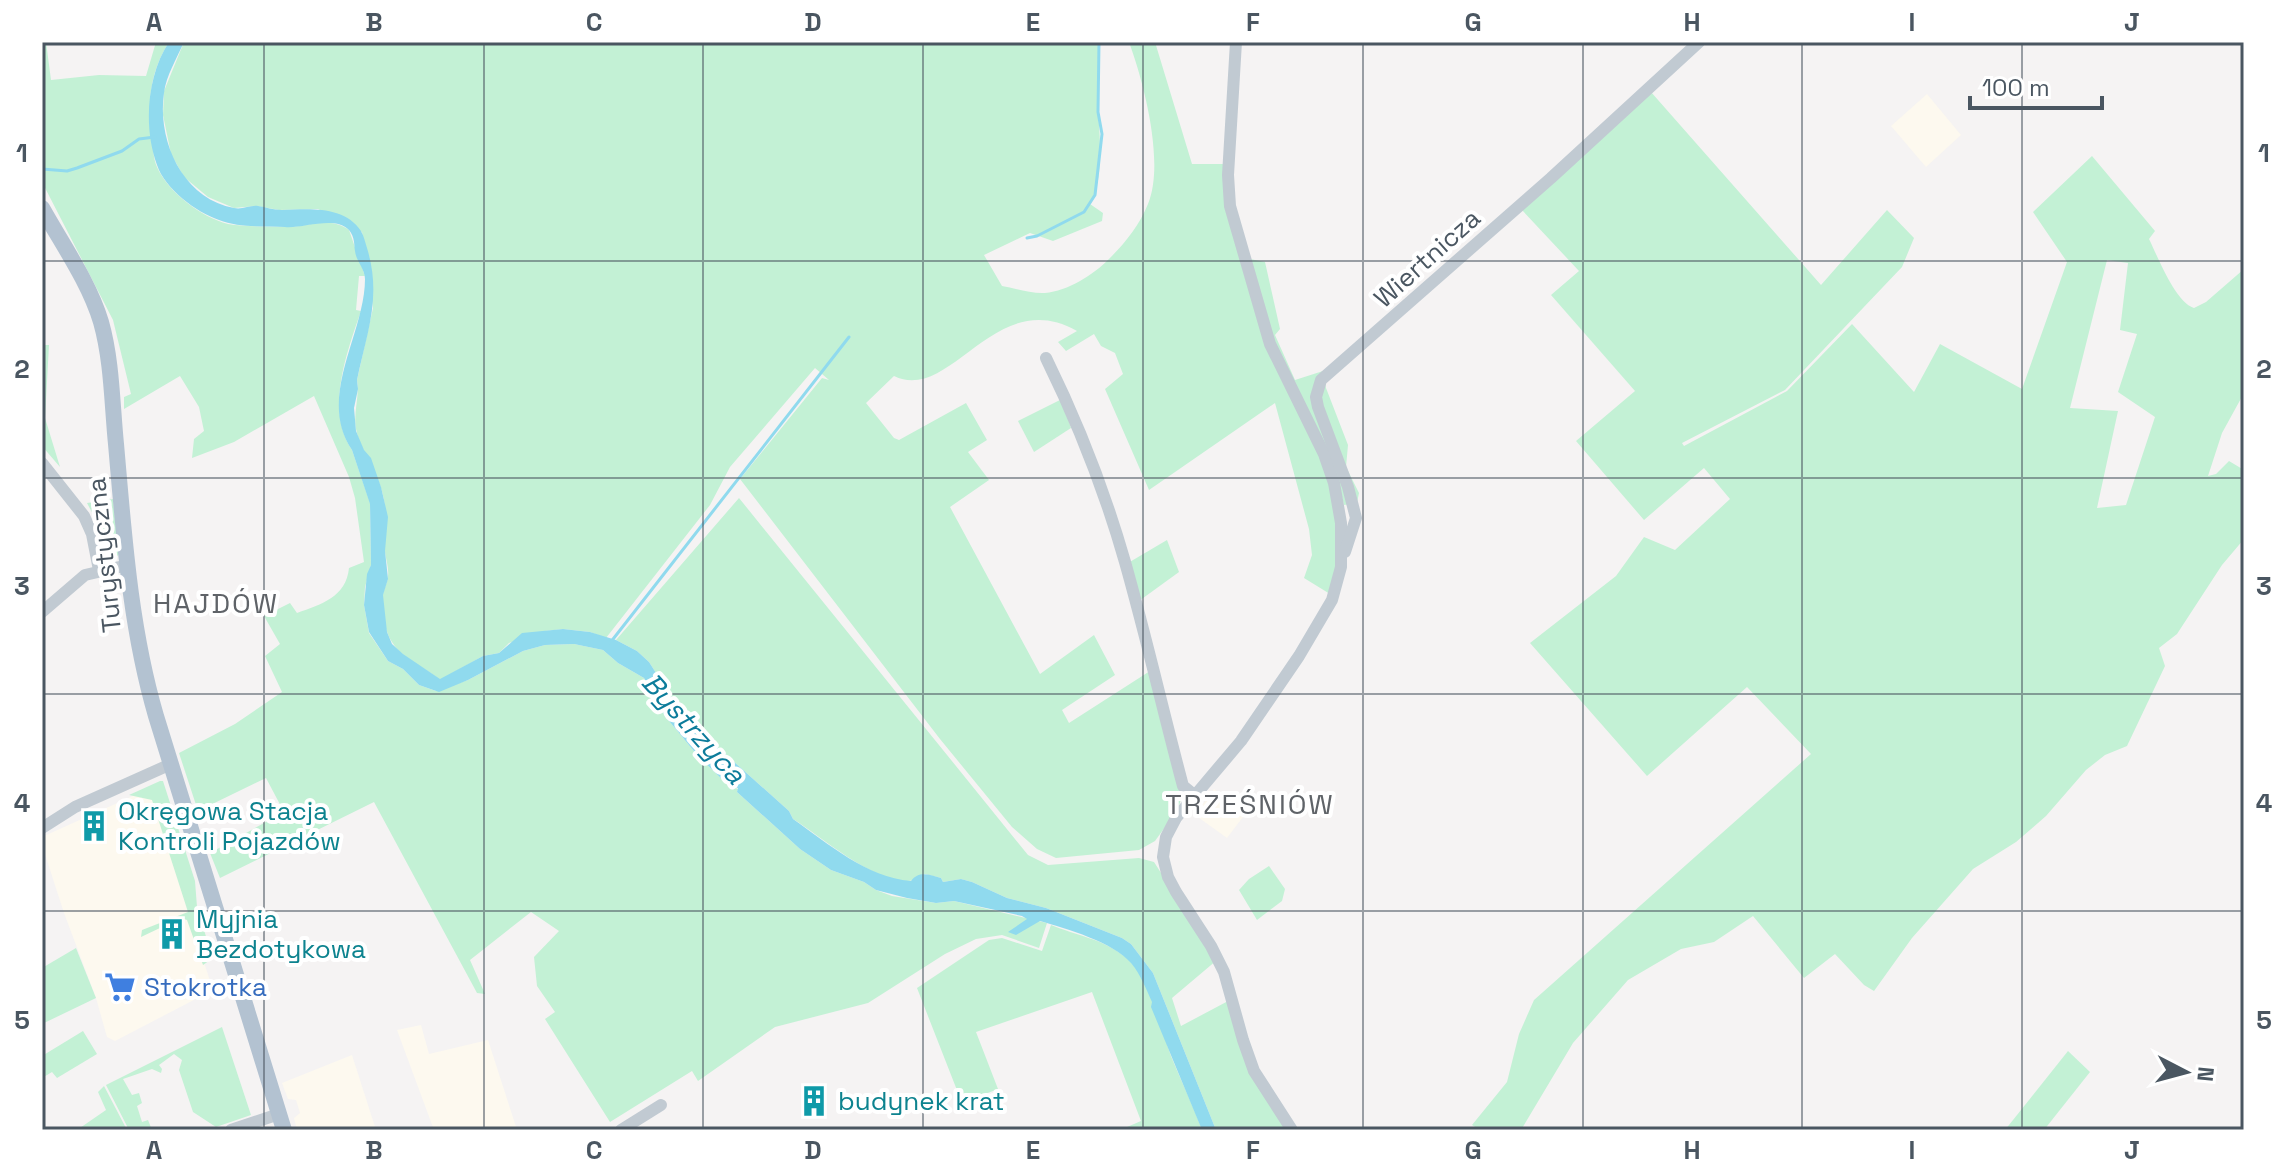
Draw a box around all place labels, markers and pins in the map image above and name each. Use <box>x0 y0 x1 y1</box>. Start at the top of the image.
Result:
place label: Okręgowa Stacja Kontroli Pojazdów <box>118 794 341 858</box>
building icon: Okręgowa Stacja Kontroli Pojazdów <box>77 809 111 843</box>
place label: Myjnia Bezdotykowa <box>196 902 366 966</box>
building icon: Myjnia Bezdotykowa <box>155 917 189 951</box>
supermarket icon: Stokrotka <box>103 970 137 1004</box>
place label: Stokrotka <box>144 970 267 1004</box>
building icon: budynek krat <box>797 1084 831 1118</box>
place label: budynek krat <box>838 1084 1005 1118</box>

